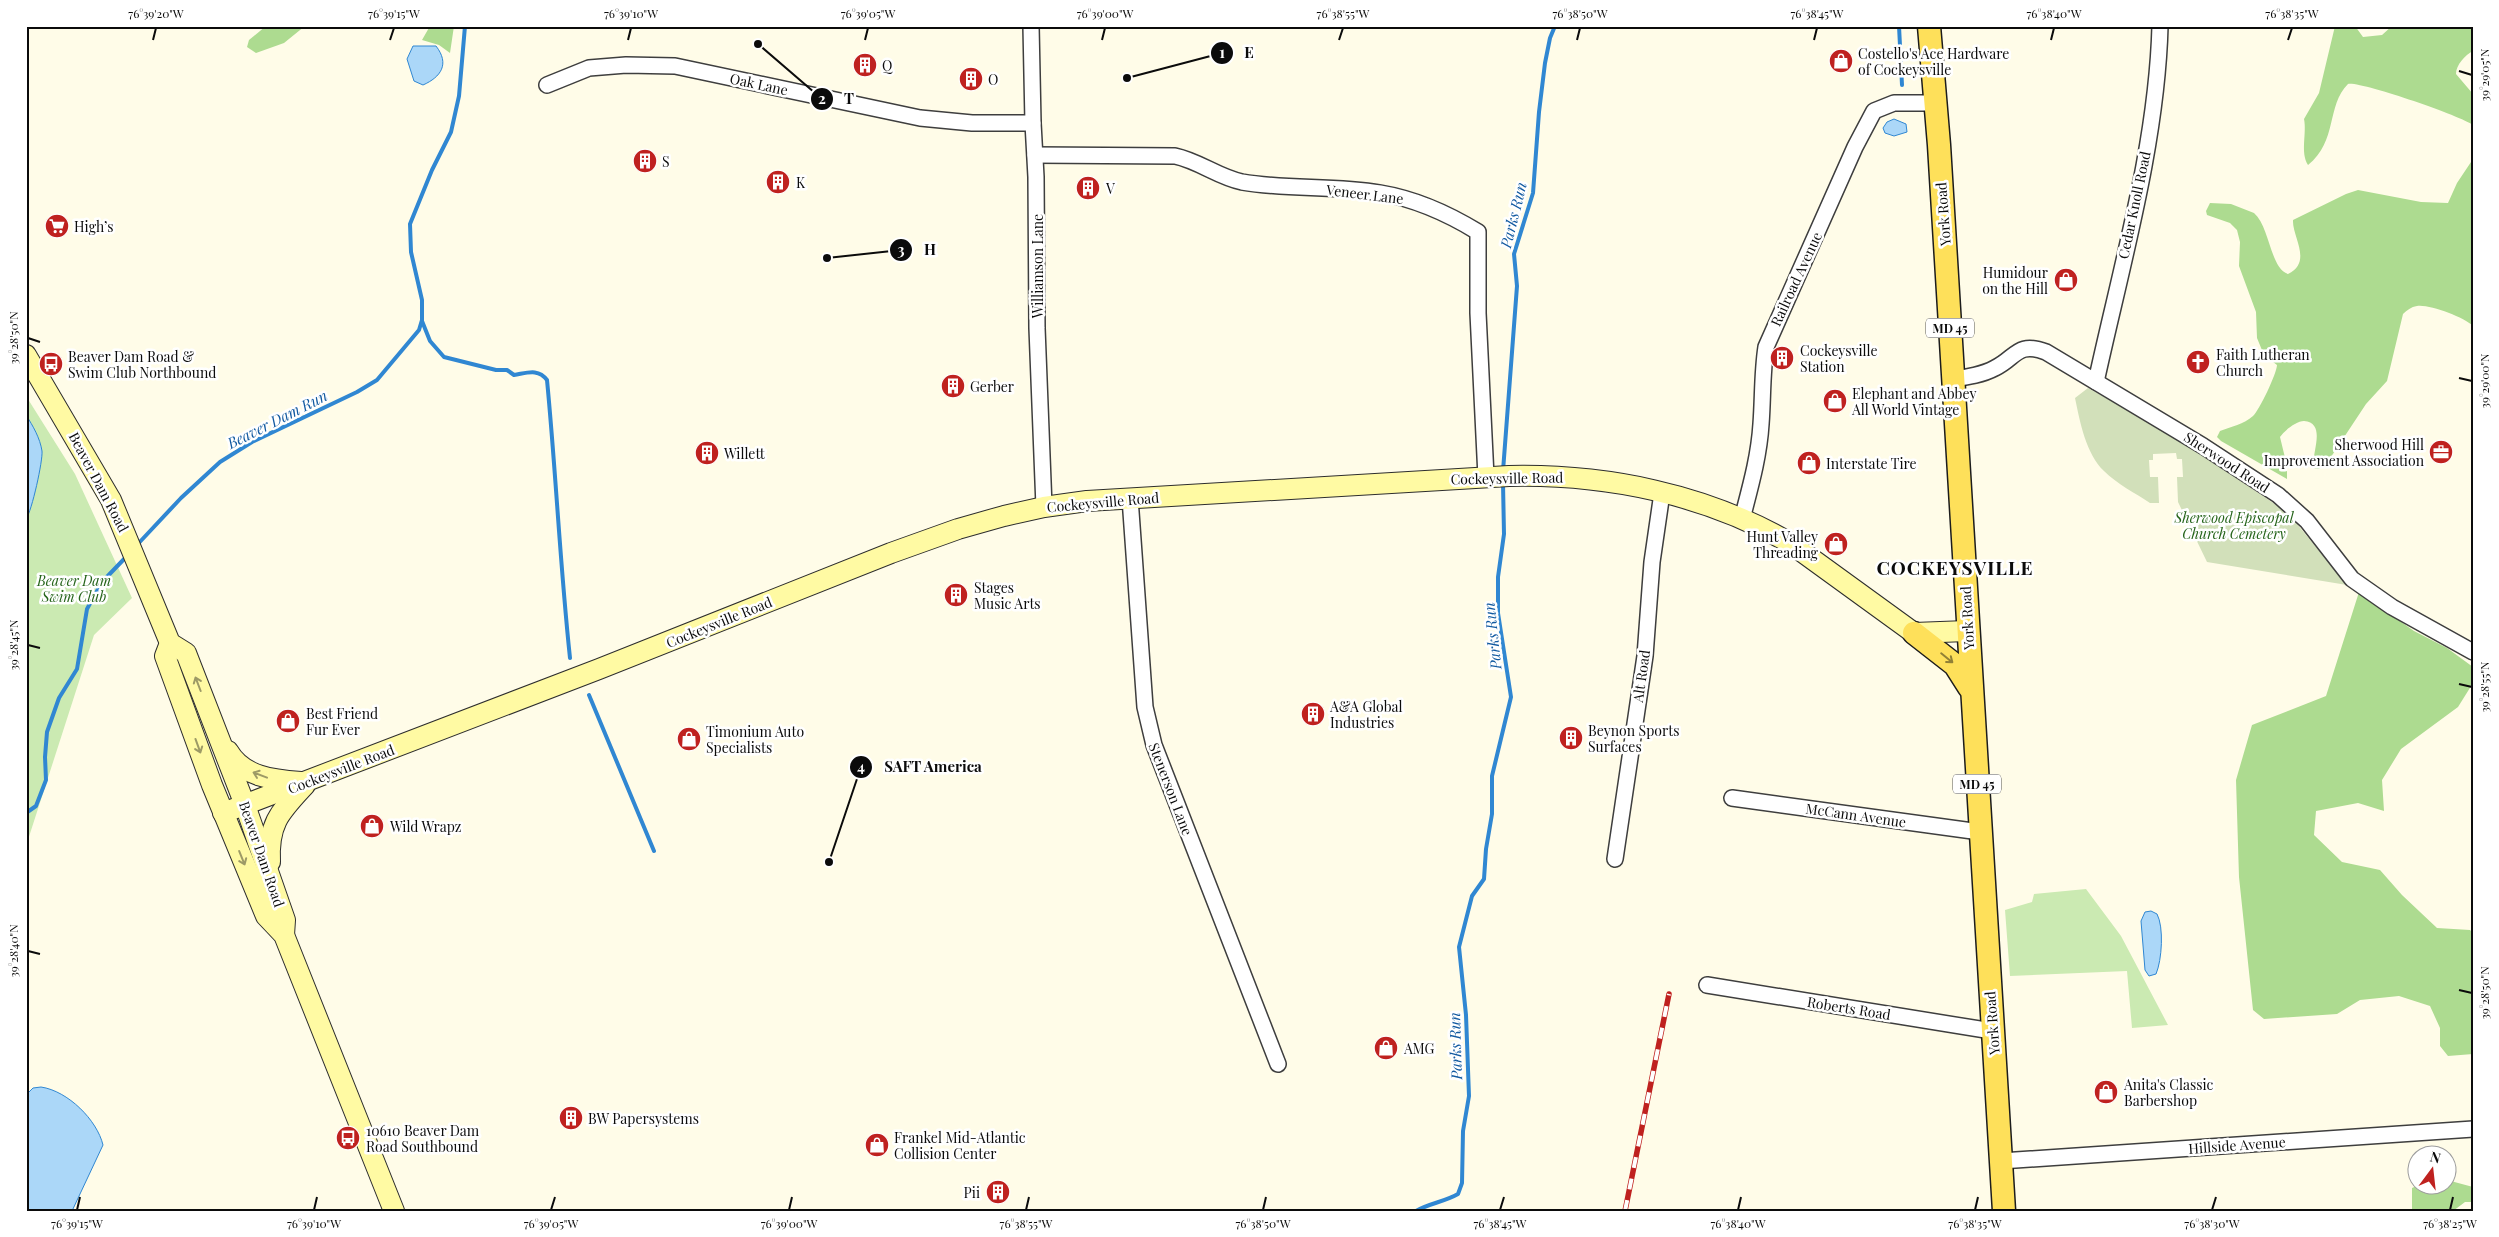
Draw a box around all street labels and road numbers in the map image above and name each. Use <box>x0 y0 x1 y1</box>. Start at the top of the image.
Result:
street label: Oak Lane <box>728 69 790 99</box>
street label: Cedar Knoll Road <box>2113 149 2155 261</box>
street label: Veneer Lane <box>1324 180 1405 208</box>
street label: York Road <box>1931 182 1955 247</box>
street label: Williamson Lane <box>1028 214 1047 319</box>
street label: Railroad Avenue <box>1766 229 1826 329</box>
road number: MD 45 <box>1926 318 1974 338</box>
street label: Sherwood Road <box>2180 427 2274 497</box>
street label: Beaver Dam Road <box>65 429 133 535</box>
street label: Cockeysville Road <box>1450 468 1564 488</box>
street label: Cockeysville Road <box>1046 488 1160 516</box>
street label: York Road <box>1956 586 1978 651</box>
street label: Cockeysville Road <box>663 592 775 652</box>
street label: Alt Road <box>1628 648 1654 705</box>
street label: Cockeysville Road <box>285 740 397 798</box>
street label: Stenerson Lane <box>1145 740 1197 838</box>
road number: MD 45 <box>1953 774 2001 794</box>
street label: Beaver Dam Road <box>235 799 289 909</box>
street label: McCann Avenue <box>1805 799 1907 831</box>
street label: York Road <box>1980 991 2004 1056</box>
street label: Roberts Road <box>1806 992 1892 1024</box>
street label: Hillside Avenue <box>2188 1132 2286 1158</box>

